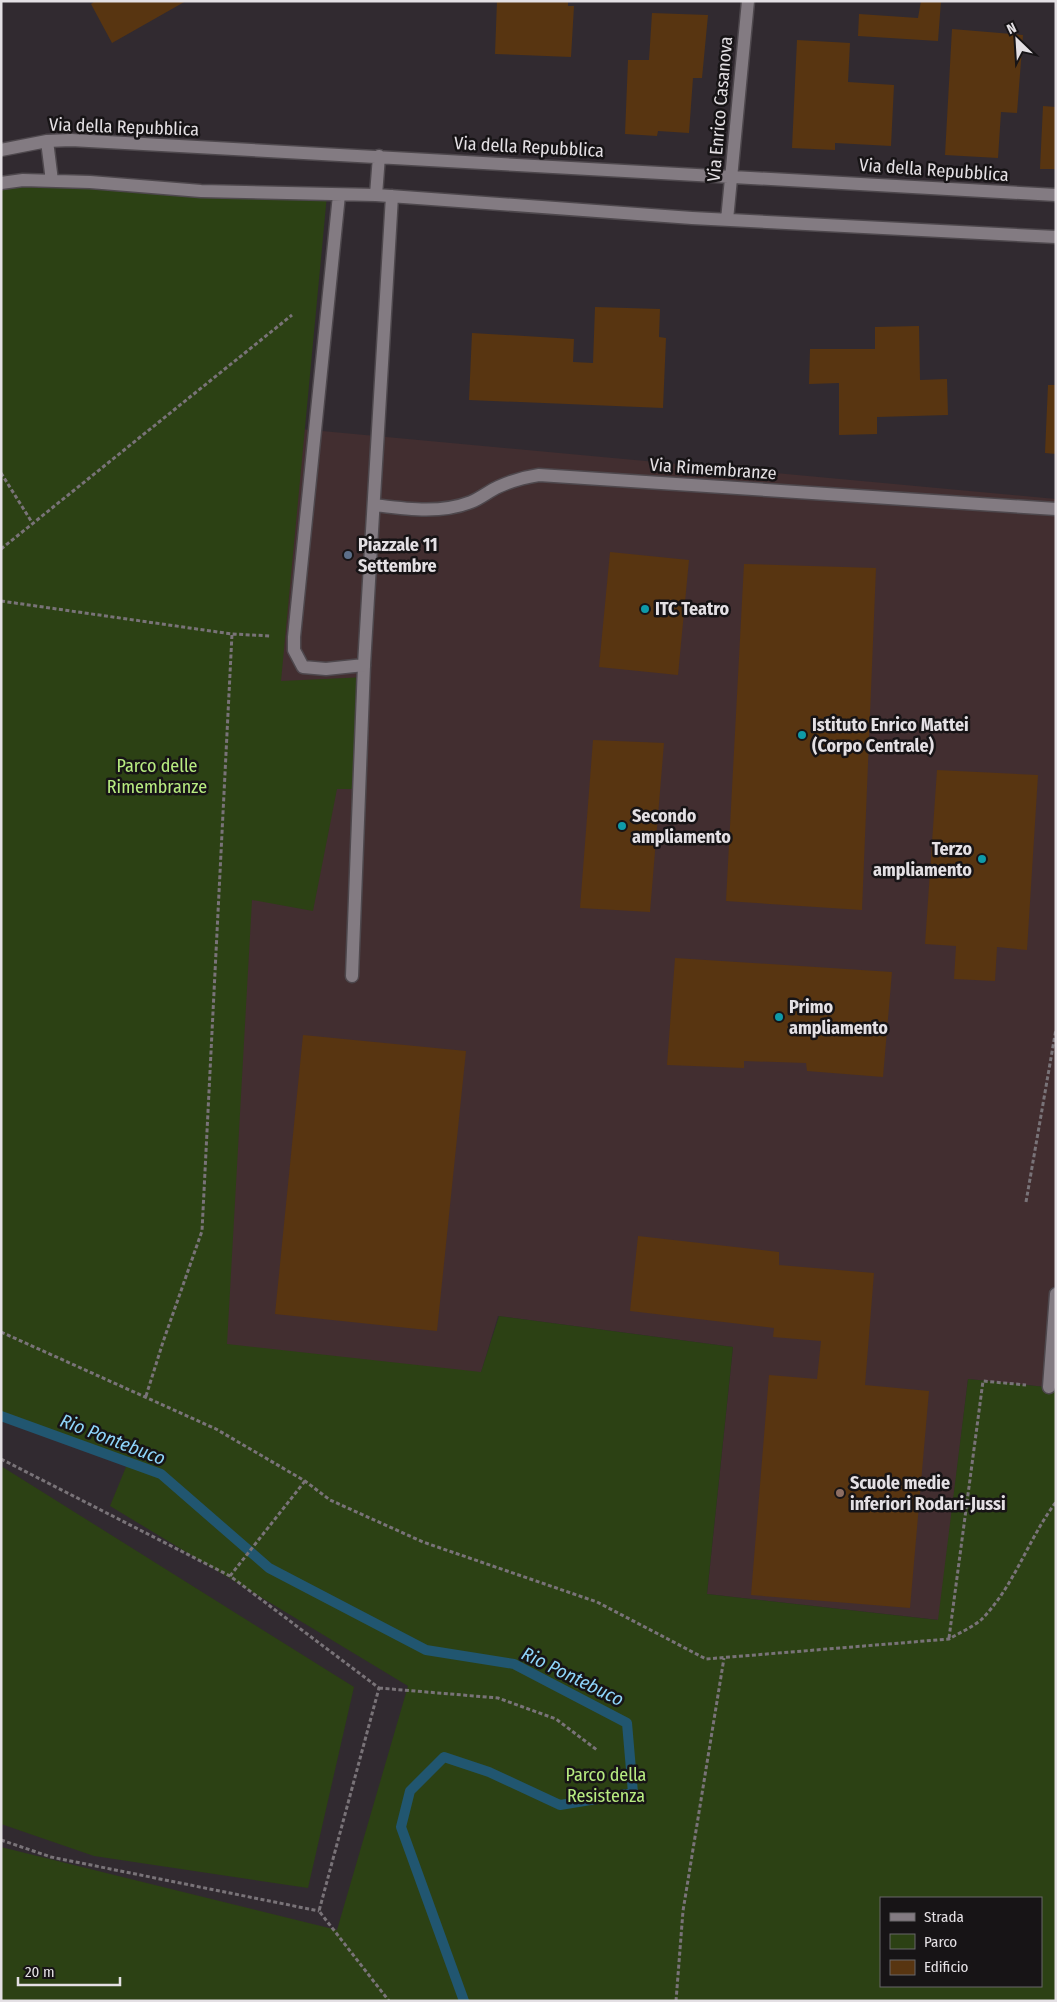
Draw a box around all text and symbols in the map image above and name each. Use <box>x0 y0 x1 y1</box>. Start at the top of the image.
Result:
north arrow <box>992 15 1042 65</box>
text: N <box>1004 19 1019 38</box>
street label: Via Enrico Casanova <box>703 35 737 183</box>
street label: Via della Repubblica <box>49 113 199 141</box>
street label: Via della Repubblica <box>454 132 605 162</box>
street label: Via della Repubblica <box>858 154 1010 186</box>
street label: Via Rimembranze <box>649 454 777 484</box>
place label: Piazzale 11 Settembre <box>358 534 438 577</box>
marker: Piazzale 11 Settembre <box>342 549 354 561</box>
place label: ITC Teatro <box>655 598 729 620</box>
marker: ITC Teatro <box>639 603 651 615</box>
place label: Istituto Enrico Mattei (Corpo Centrale) <box>812 714 969 757</box>
marker: Istituto Enrico Mattei (Corpo Centrale) <box>796 729 808 741</box>
park label: Parco delle Rimembranze <box>107 755 207 798</box>
place label: Secondo ampliamento <box>632 805 731 848</box>
marker: Secondo ampliamento <box>616 820 628 832</box>
place label: Terzo ampliamento <box>873 838 972 881</box>
marker: Terzo ampliamento <box>976 853 988 865</box>
place label: Primo ampliamento <box>789 996 888 1039</box>
marker: Primo ampliamento <box>773 1011 785 1023</box>
water label: Rio Pontebuco <box>57 1409 169 1470</box>
place label: Scuole medie inferiori Rodari-Jussi <box>850 1472 1006 1515</box>
marker: Scuole medie inferiori Rodari-Jussi <box>834 1487 846 1499</box>
water label: Rio Pontebuco <box>518 1642 628 1711</box>
park label: Parco della Resistenza <box>566 1764 647 1807</box>
legend <box>880 1897 1042 1987</box>
text: Strada <box>924 1908 964 1926</box>
text: Parco <box>924 1933 957 1951</box>
scale bar <box>18 1954 120 1986</box>
text: Edificio <box>924 1958 969 1976</box>
text: 20 m <box>25 1963 55 1981</box>

